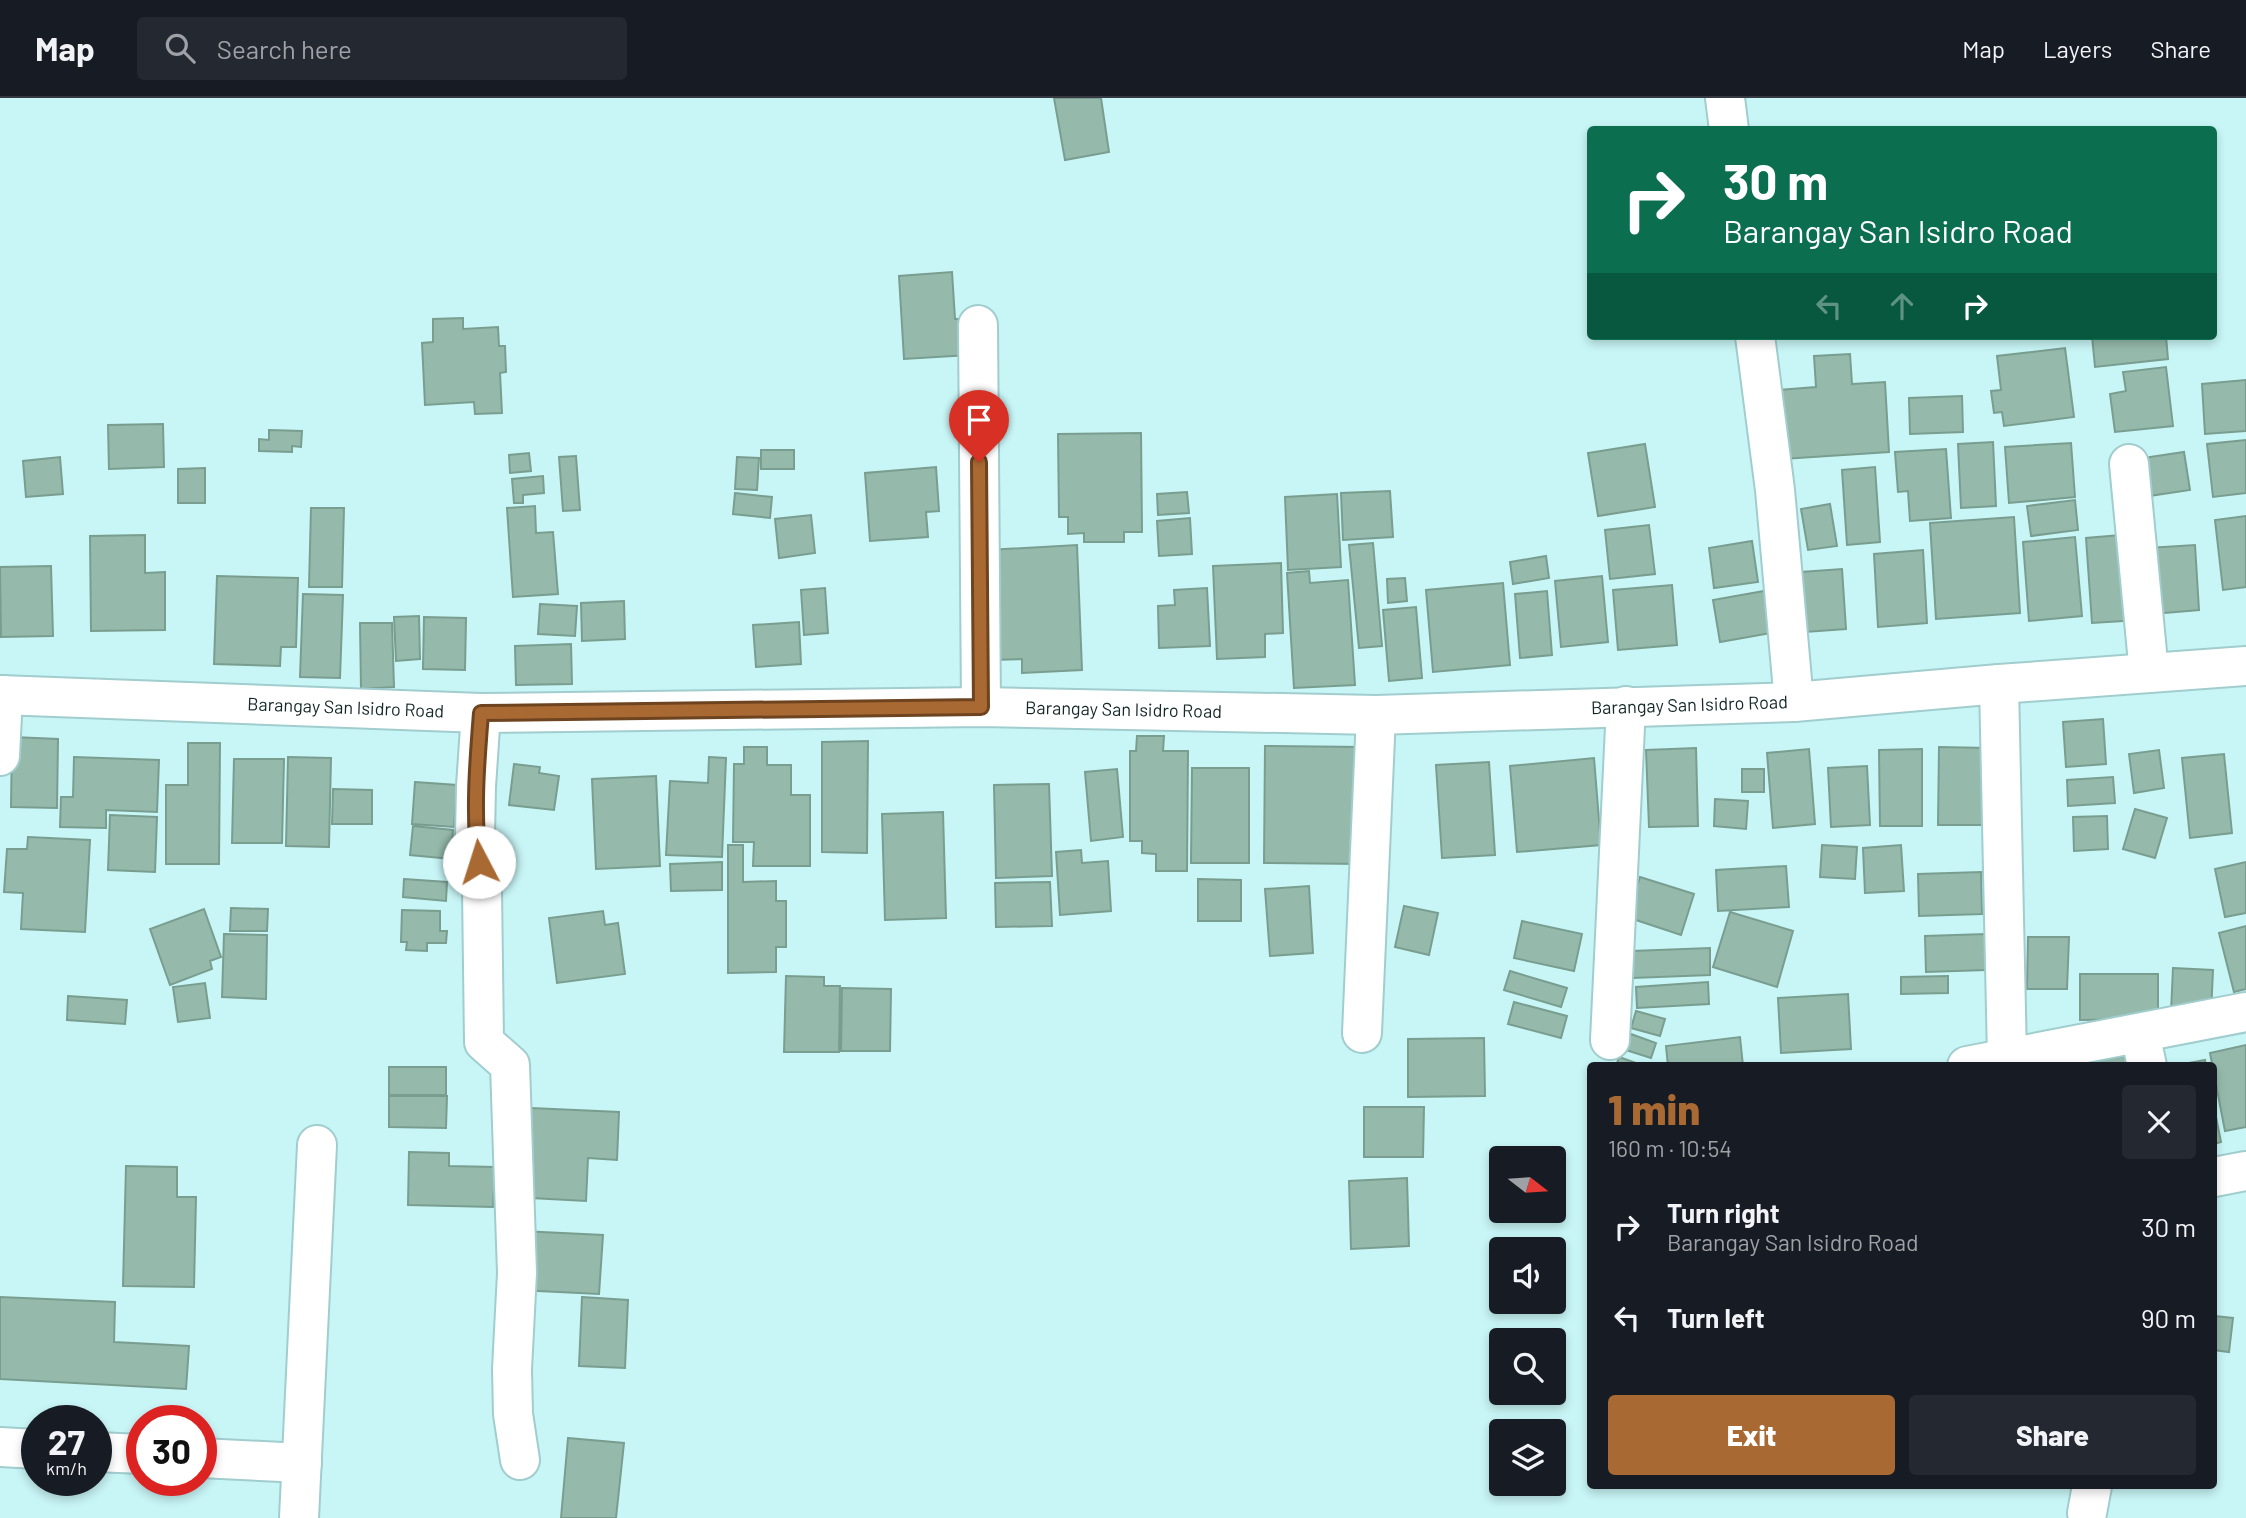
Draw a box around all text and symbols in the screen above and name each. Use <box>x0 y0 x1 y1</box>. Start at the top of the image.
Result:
search box <box>137 17 627 80</box>
text: Map <box>35 28 95 68</box>
icon: search <box>161 29 199 67</box>
text: Search here <box>217 33 352 64</box>
text: Map <box>1962 34 2005 63</box>
text: Layers <box>2043 34 2112 63</box>
text: Share <box>2150 34 2211 63</box>
text: 30 m <box>1723 151 1828 210</box>
icon: right <box>1608 154 1699 245</box>
text: Barangay San Isidro Road <box>1723 211 2073 249</box>
icon: left <box>1810 287 1848 325</box>
icon: ahead <box>1883 287 1921 325</box>
icon: right <box>1956 287 1994 325</box>
pin <box>949 390 1009 462</box>
icon: arrive <box>960 401 998 439</box>
street label: Barangay San Isidro Road <box>1591 690 1788 718</box>
street label: Barangay San Isidro Road <box>247 692 445 722</box>
street label: Barangay San Isidro Road <box>1025 696 1222 722</box>
position arrow <box>442 825 516 899</box>
text: 1 min <box>1608 1083 1700 1133</box>
button: close <box>2122 1085 2196 1159</box>
text: 160 m · 10:54 <box>1608 1134 1732 1162</box>
north arrow <box>1489 1146 1566 1223</box>
map controls <box>1489 1146 1566 1496</box>
text: Turn right <box>1667 1197 1780 1228</box>
icon: right <box>1608 1208 1646 1246</box>
text: 30 m <box>2141 1211 2196 1242</box>
text: Barangay San Isidro Road <box>1667 1228 1918 1256</box>
button: sound <box>1489 1237 1566 1314</box>
icon: left <box>1608 1299 1646 1337</box>
text: Turn left <box>1667 1302 1765 1333</box>
text: 90 m <box>2141 1302 2196 1333</box>
button: search <box>1489 1328 1566 1405</box>
button: Exit <box>1608 1395 1895 1475</box>
button: Share <box>1909 1395 2196 1475</box>
speed limit sign: 30 <box>126 1405 217 1496</box>
button: layers <box>1489 1419 1566 1496</box>
text: 27 <box>48 1420 85 1462</box>
text: km/h <box>46 1457 87 1479</box>

